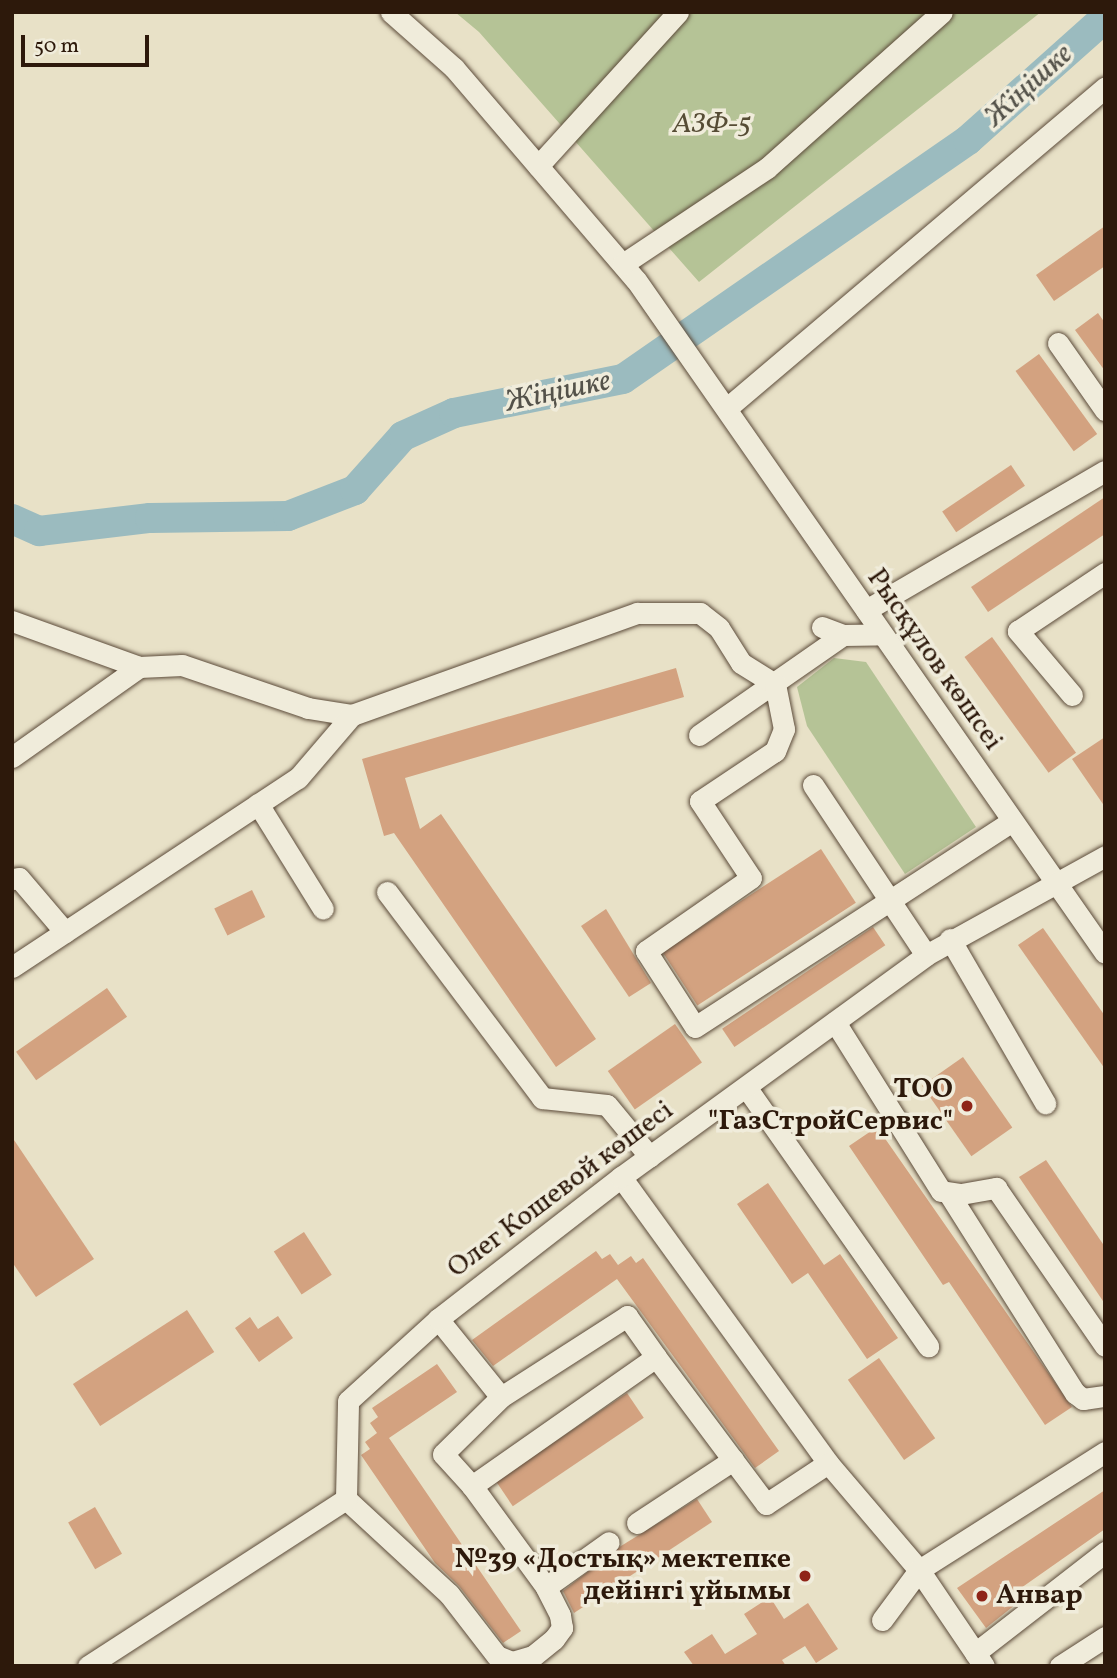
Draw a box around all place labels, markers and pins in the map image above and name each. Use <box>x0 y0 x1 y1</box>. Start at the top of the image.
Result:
place label: ТОО "ГазСтройСервис" <box>708 1073 953 1139</box>
marker: ТОО "ГазСтройСервис" <box>959 1098 975 1114</box>
place label: №39 «Достық» мектепке дейінгі ұйымы <box>454 1543 791 1609</box>
marker: №39 «Достық» мектепке дейінгі ұйымы <box>797 1568 813 1584</box>
place label: Анвар <box>996 1579 1083 1613</box>
marker: Анвар <box>974 1588 990 1604</box>

